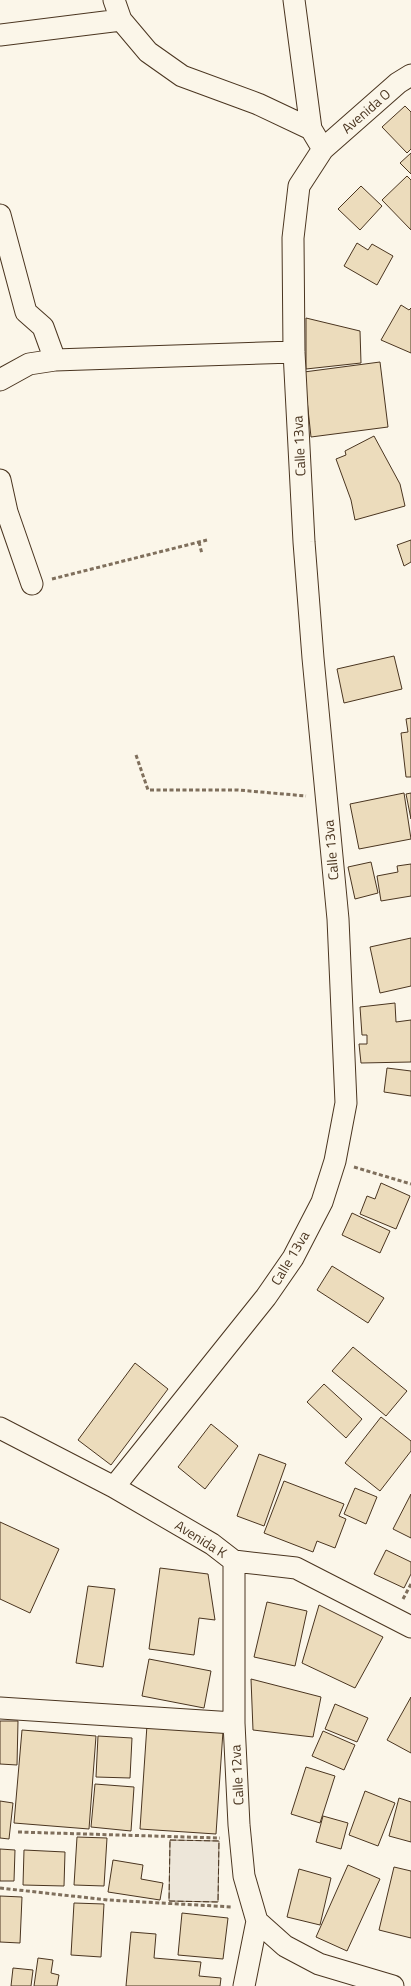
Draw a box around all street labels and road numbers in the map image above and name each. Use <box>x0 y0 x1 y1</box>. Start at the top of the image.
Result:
street label: Avenida O <box>336 83 395 138</box>
street label: Calle 13va <box>286 415 311 477</box>
street label: Calle 13va <box>317 819 344 881</box>
street label: Calle 13va <box>265 1226 314 1289</box>
street label: Avenida K <box>171 1514 231 1563</box>
street label: Calle 12va <box>224 1744 249 1806</box>

